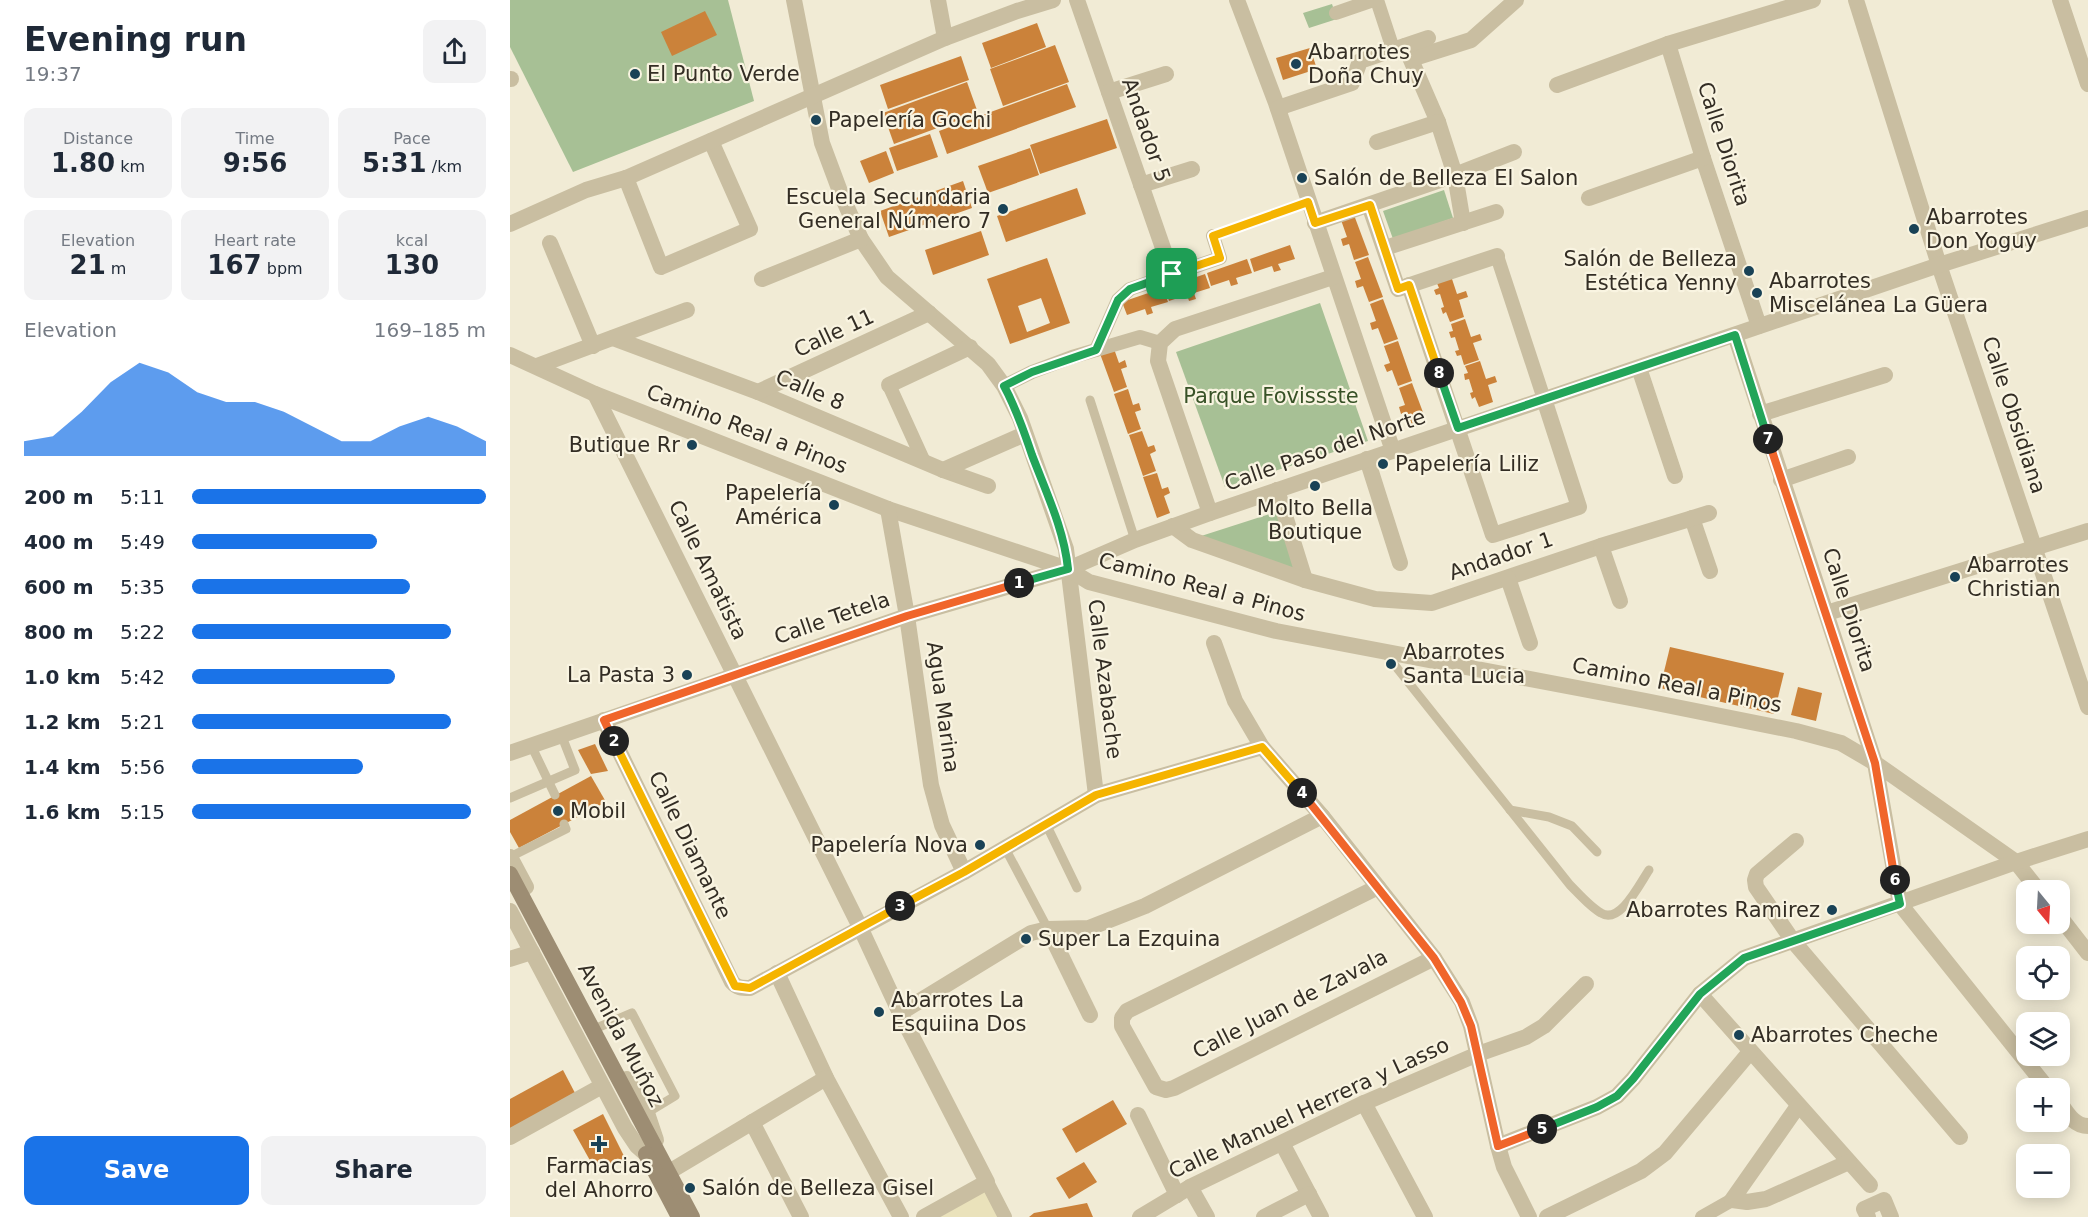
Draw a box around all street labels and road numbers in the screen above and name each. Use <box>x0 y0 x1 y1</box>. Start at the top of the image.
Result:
street label: Andador 5 <box>1117 75 1175 185</box>
street label: Calle Diorita <box>1693 79 1755 209</box>
street label: Calle 11 <box>790 304 878 362</box>
street label: Calle Obsidiana <box>1977 333 2051 497</box>
street label: Calle 8 <box>772 365 848 415</box>
street label: Camino Real a Pinos <box>643 380 851 478</box>
street label: Calle Paso del Norte <box>1221 404 1429 496</box>
street label: Calle Amatista <box>664 496 752 644</box>
street label: Andador 1 <box>1446 527 1556 585</box>
street label: Calle Diorita <box>1818 545 1880 675</box>
street label: Camino Real a Pinos <box>1096 548 1308 626</box>
street label: Calle Tetela <box>771 587 893 649</box>
street label: Calle Azabache <box>1083 598 1127 760</box>
street label: Agua Marina <box>922 640 964 774</box>
street label: Camino Real a Pinos <box>1570 653 1784 717</box>
street label: Calle Diamante <box>644 767 736 923</box>
street label: Calle Juan de Zavala <box>1189 944 1391 1064</box>
street label: Avenida Muñoz <box>573 959 669 1111</box>
street label: Calle Manuel Herrera y Lasso <box>1165 1032 1453 1184</box>

